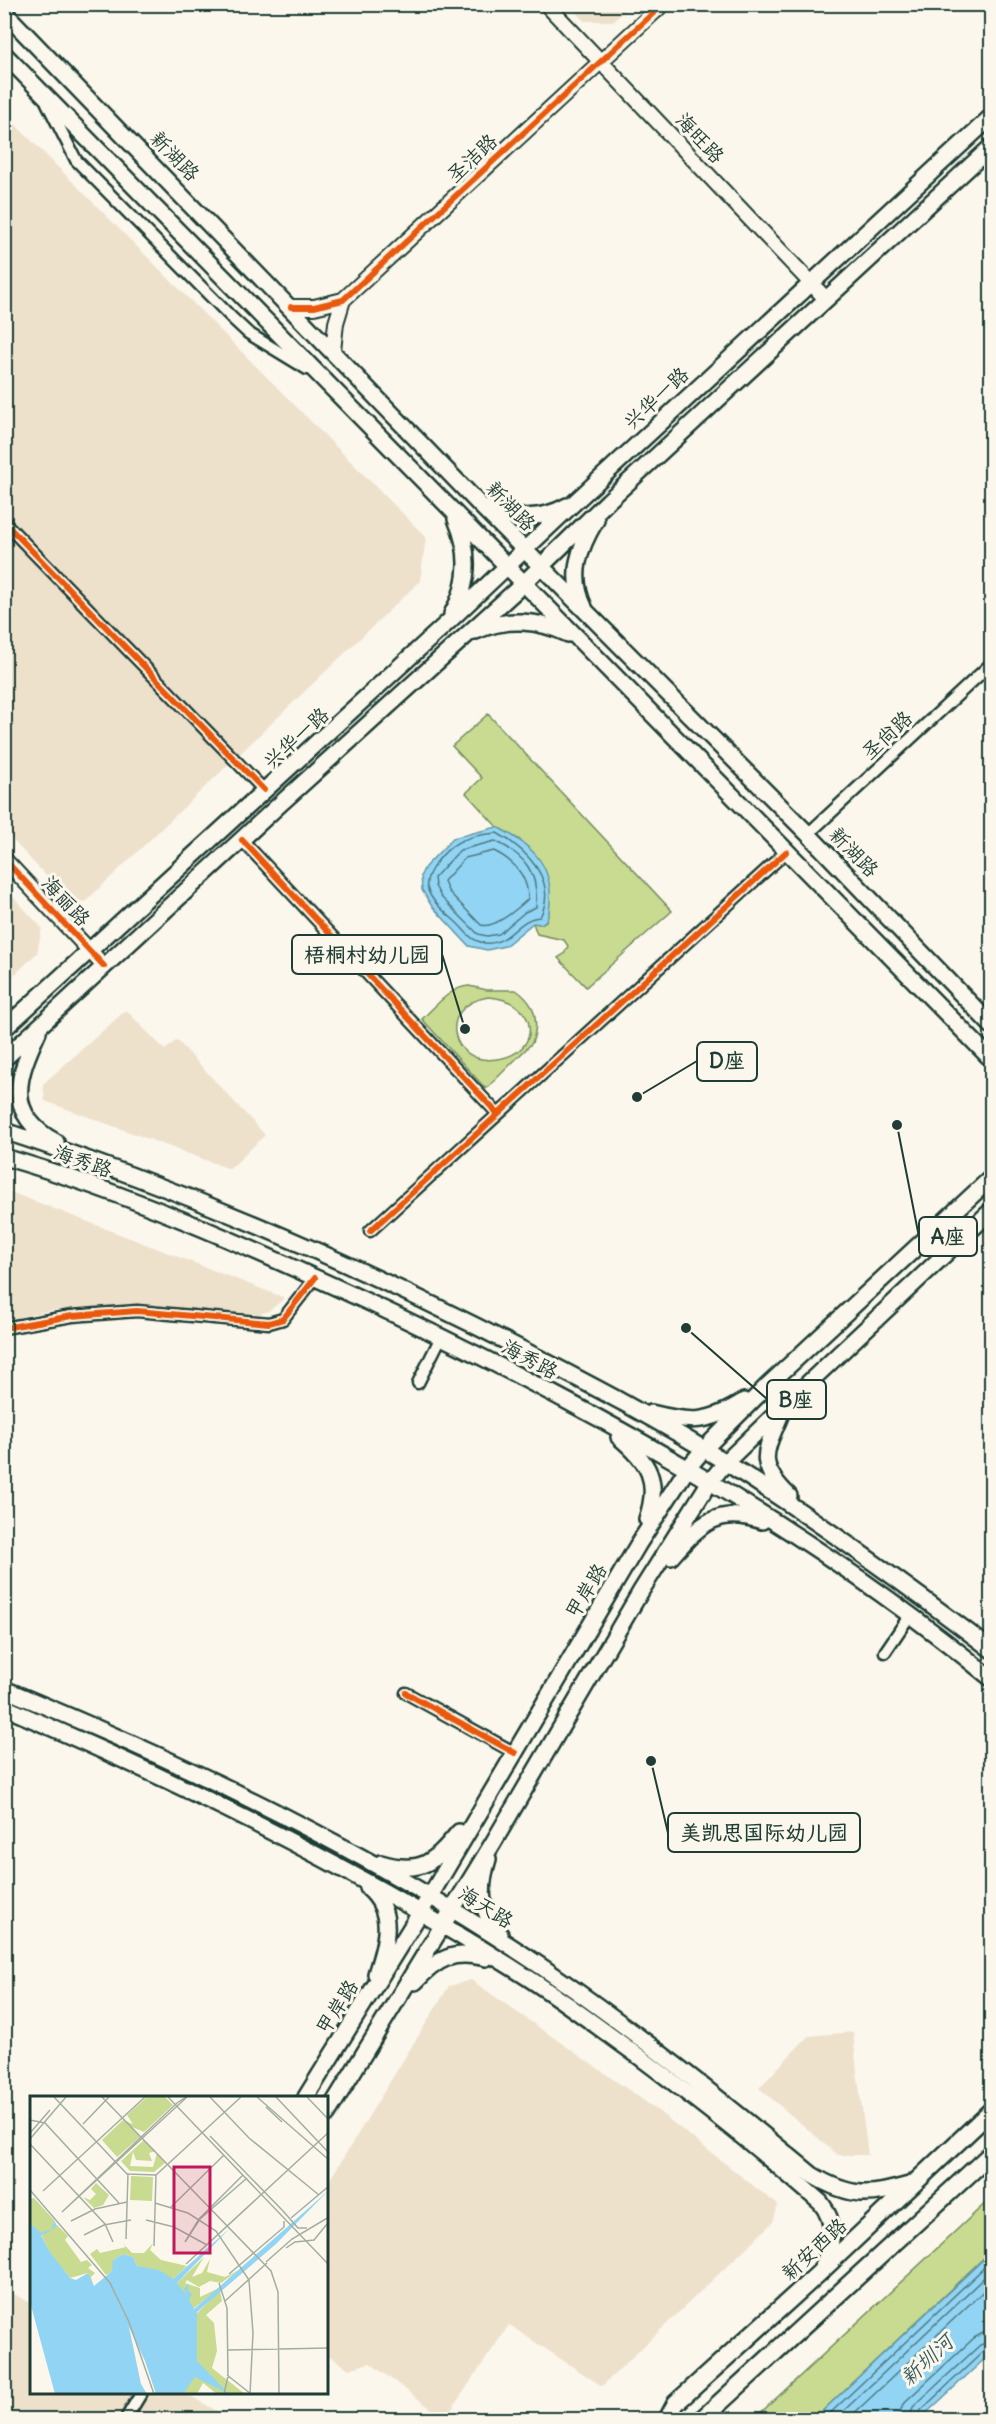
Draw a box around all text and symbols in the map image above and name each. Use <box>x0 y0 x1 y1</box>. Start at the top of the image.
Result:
street label: 海旺路 <box>671 107 731 169</box>
street label: 新湖路 <box>146 125 206 187</box>
street label: 圣洁路 <box>441 127 503 187</box>
street label: 兴华一路 <box>618 361 694 434</box>
street label: 新湖路 <box>482 475 542 537</box>
street label: 兴华一路 <box>258 701 334 774</box>
street label: 圣尚路 <box>856 704 918 764</box>
street label: 新湖路 <box>825 821 885 883</box>
street label: 海丽路 <box>37 870 97 932</box>
callout: 梧桐村幼儿园 <box>292 935 442 974</box>
text: 梧桐村幼儿园 <box>304 941 430 968</box>
callout: D座 <box>697 1042 757 1081</box>
text: D座 <box>709 1047 745 1074</box>
street label: 海秀路 <box>51 1139 117 1182</box>
callout: A座 <box>919 1217 977 1256</box>
text: A座 <box>931 1223 965 1250</box>
street label: 海秀路 <box>498 1333 563 1384</box>
callout: B座 <box>767 1380 826 1419</box>
text: B座 <box>779 1386 813 1413</box>
street label: 甲岸路 <box>559 1558 612 1623</box>
callout: 美凯思国际幼儿园 <box>668 1813 860 1852</box>
text: 美凯思国际幼儿园 <box>680 1819 848 1846</box>
street label: 海天路 <box>454 1880 519 1934</box>
street label: 甲岸路 <box>310 1974 364 2039</box>
inset map <box>30 2096 328 2394</box>
street label: 新安西路 <box>776 2212 852 2285</box>
water label: 新圳河 <box>894 2326 961 2391</box>

